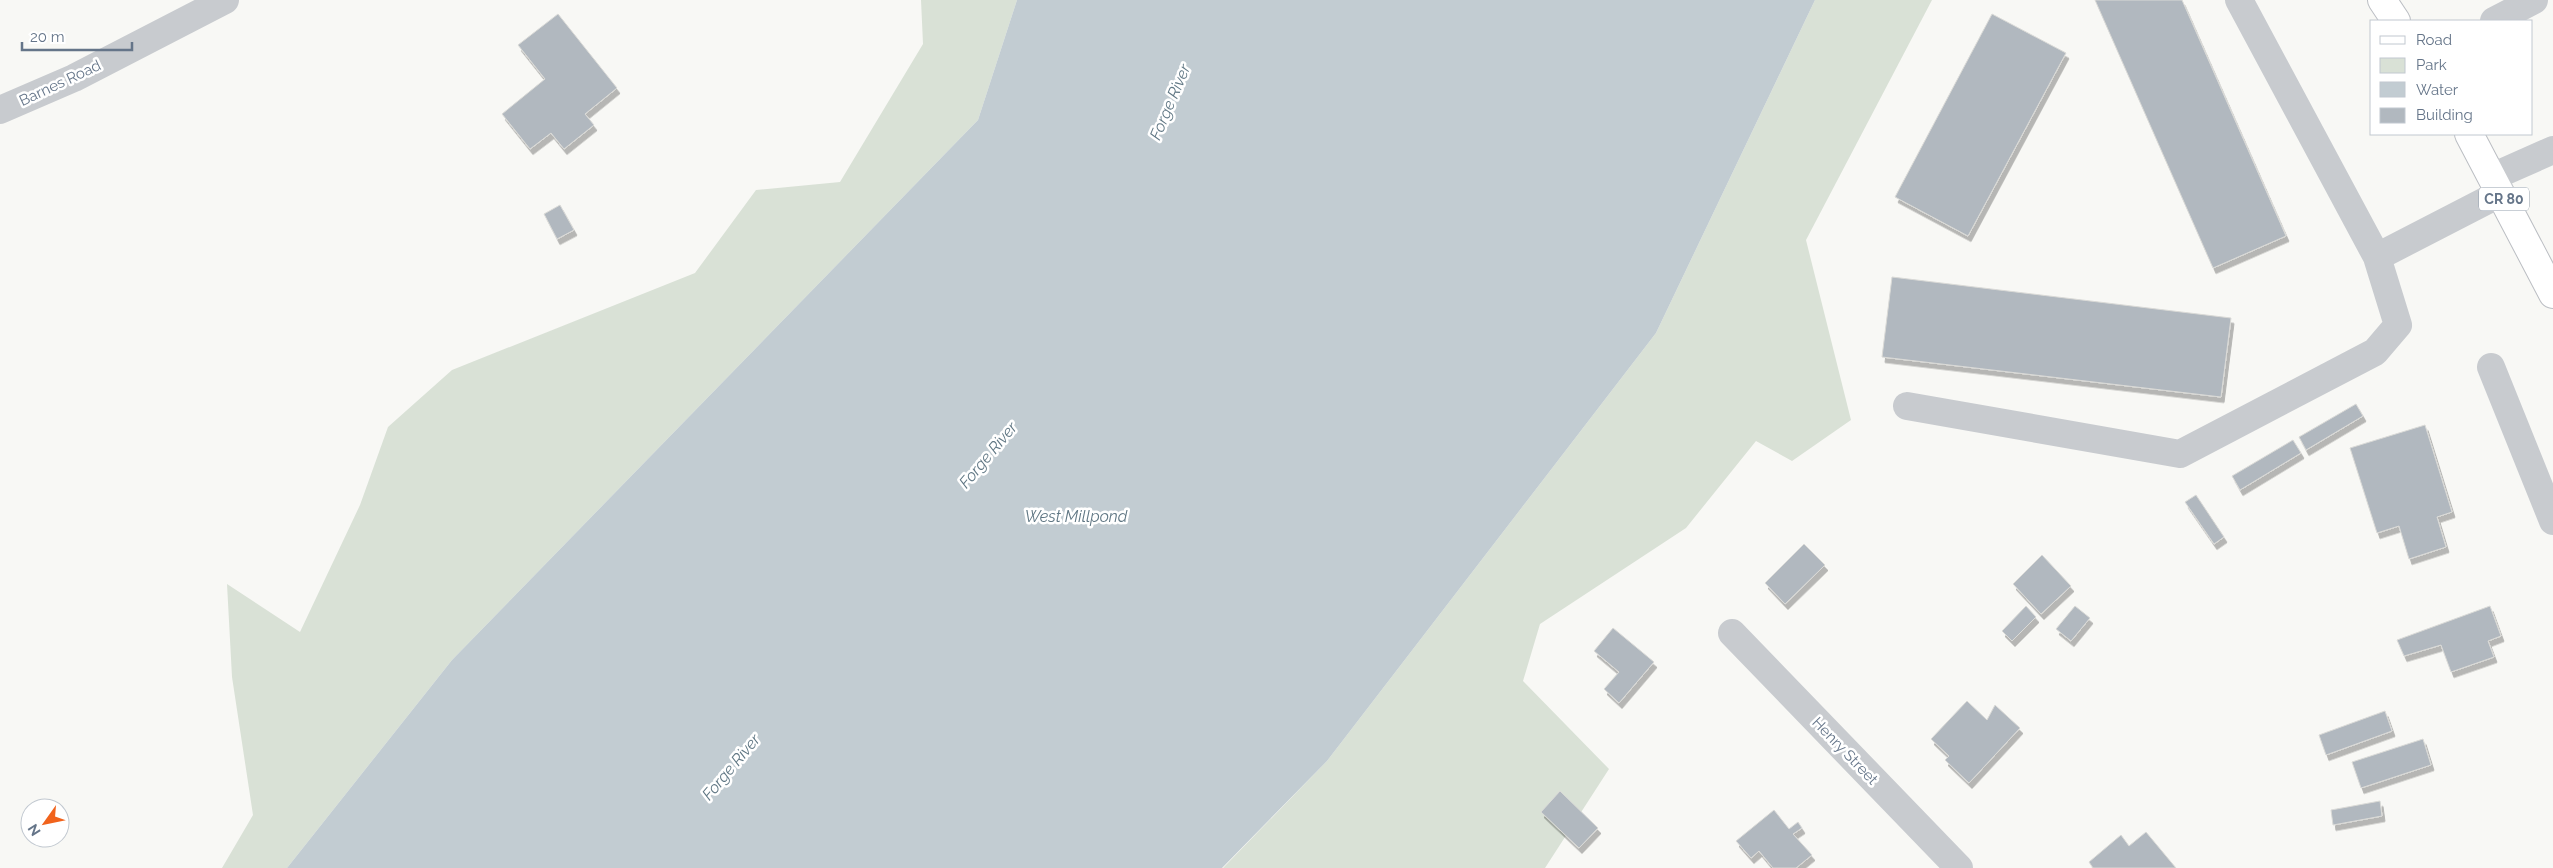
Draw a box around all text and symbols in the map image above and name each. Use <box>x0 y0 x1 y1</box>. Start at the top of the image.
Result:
scale bar <box>22 20 132 52</box>
legend <box>2370 20 2533 135</box>
text: 20 m <box>30 28 65 46</box>
text: Road <box>2416 31 2452 49</box>
street label: Barnes Road <box>16 56 104 110</box>
text: Park <box>2416 56 2447 74</box>
water label: Forge River <box>1146 61 1195 143</box>
text: Water <box>2416 81 2459 99</box>
text: Building <box>2416 106 2473 124</box>
road number: CR 80 <box>2479 188 2529 210</box>
water label: Forge River <box>955 418 1021 492</box>
water label: West Millpond <box>1025 507 1128 526</box>
street label: Henry Street <box>1808 713 1882 789</box>
water label: Forge River <box>698 730 764 804</box>
north arrow <box>20 798 70 848</box>
text: N <box>24 821 44 839</box>

